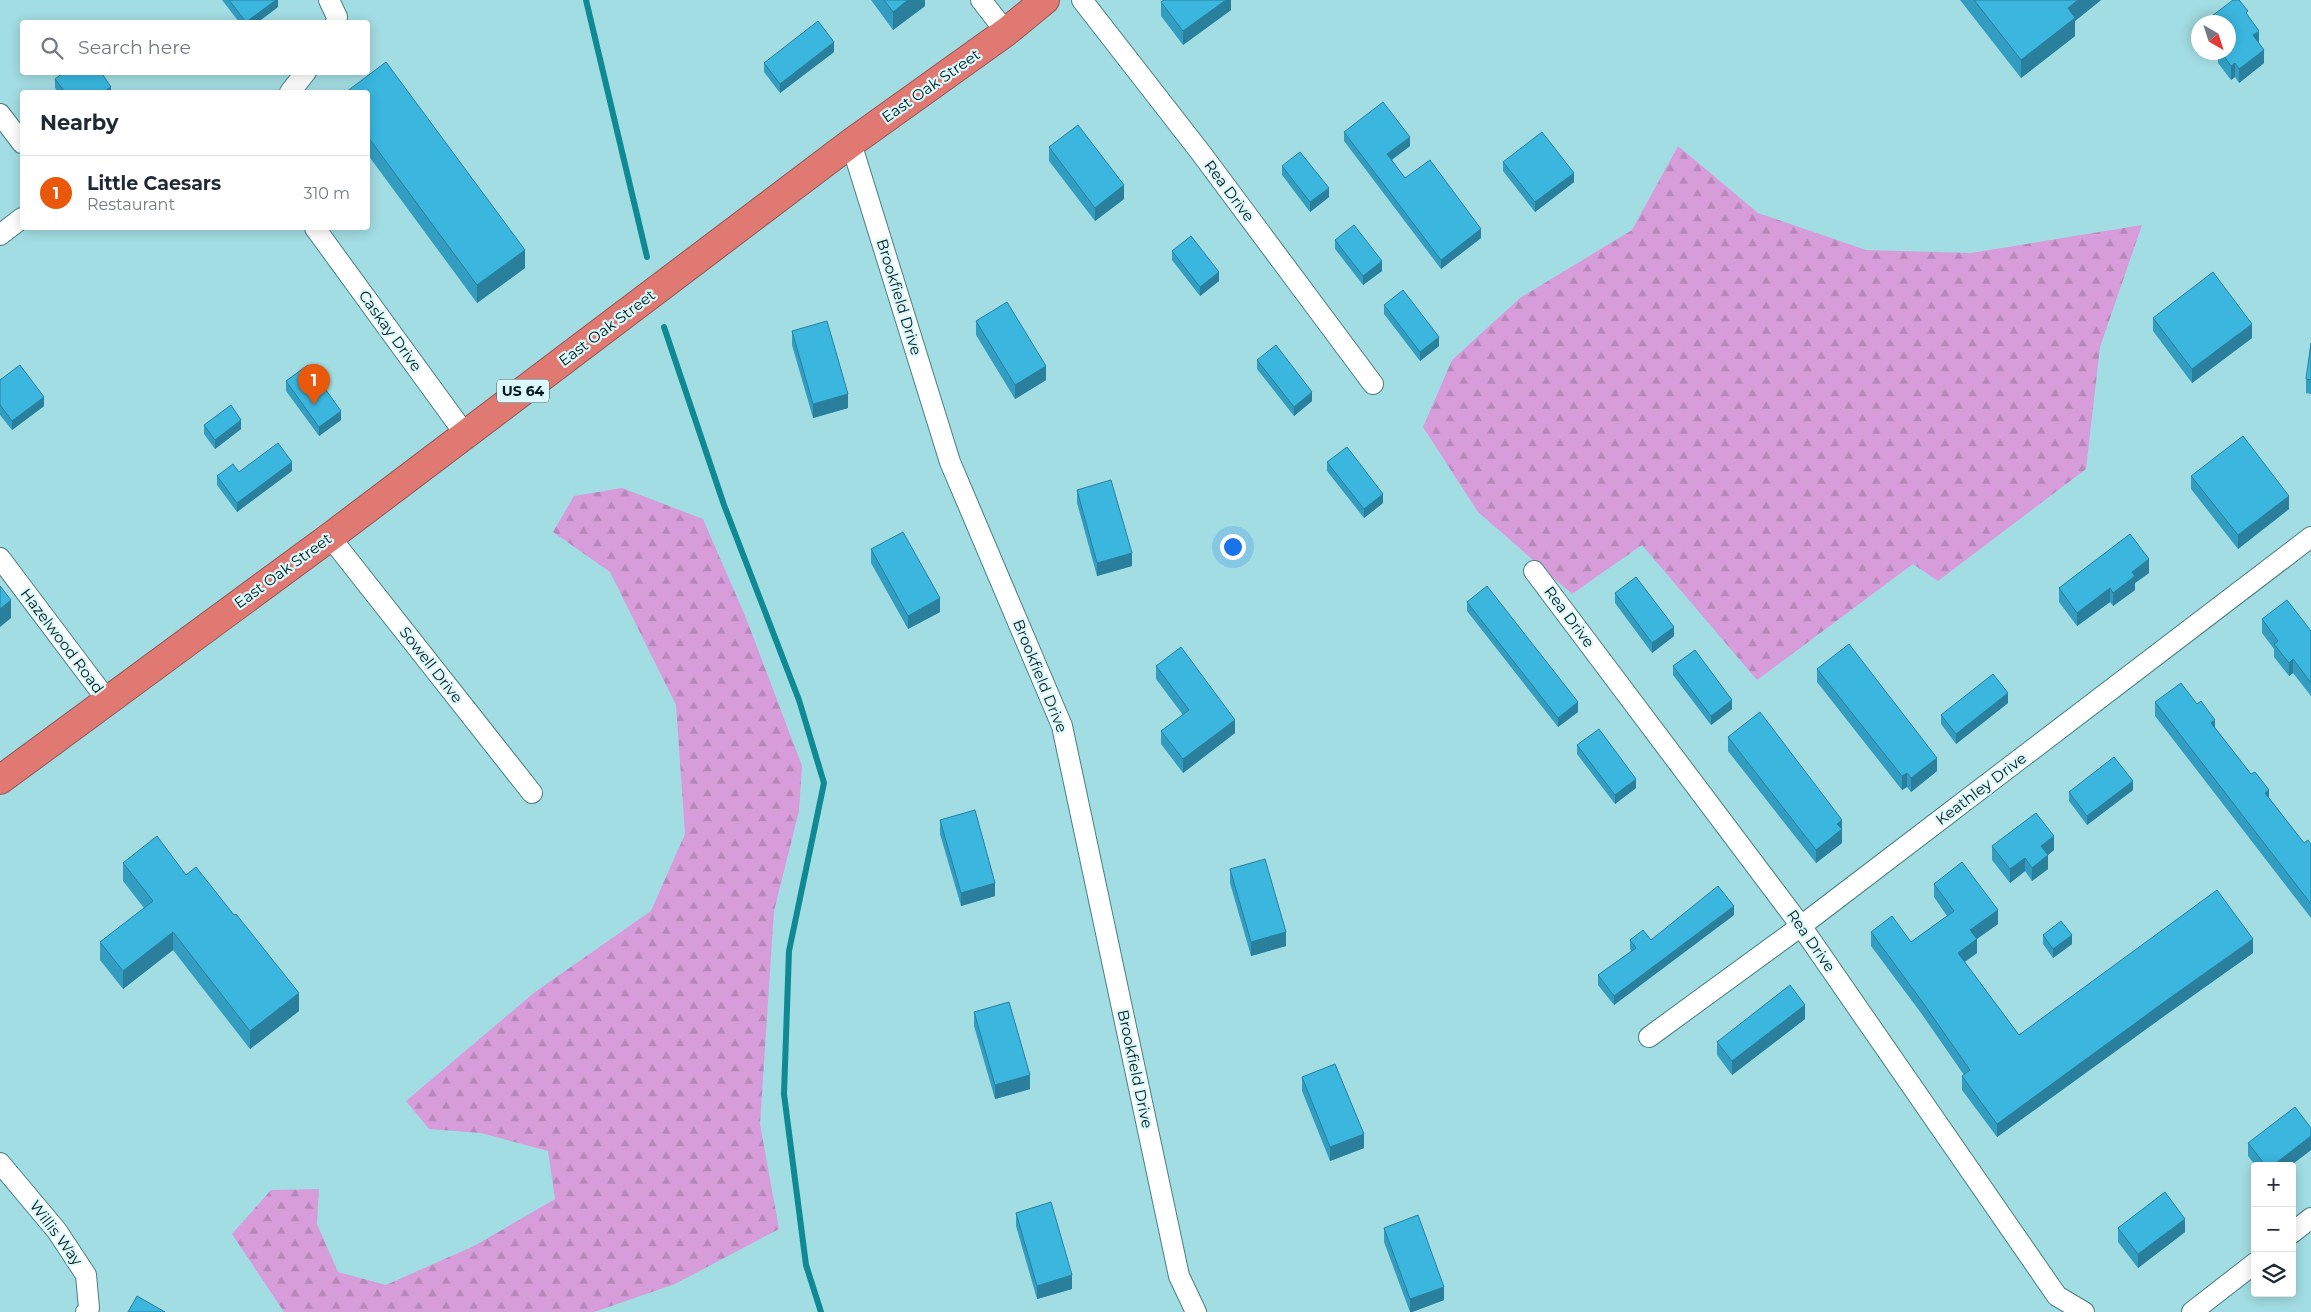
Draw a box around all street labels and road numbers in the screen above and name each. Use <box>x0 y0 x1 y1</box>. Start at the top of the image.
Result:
street label: East Oak Street <box>878 45 984 127</box>
street label: Rea Drive <box>1200 156 1259 225</box>
street label: Brookfield Drive <box>873 236 926 357</box>
street label: East Oak Street <box>555 285 659 370</box>
street label: Caskay Drive <box>355 287 426 375</box>
road number: US 64 <box>497 380 549 402</box>
street label: East Oak Street <box>230 529 335 612</box>
street label: Rea Drive <box>1540 582 1599 651</box>
street label: Hazelwood Road <box>17 584 108 697</box>
street label: Brookfield Drive <box>1009 616 1072 735</box>
street label: Sowell Drive <box>396 623 467 707</box>
street label: Keathley Drive <box>1932 748 2030 829</box>
street label: Rea Drive <box>1783 906 1840 976</box>
street label: Brookfield Drive <box>1114 1008 1157 1130</box>
street label: Willis Way <box>26 1197 87 1270</box>

